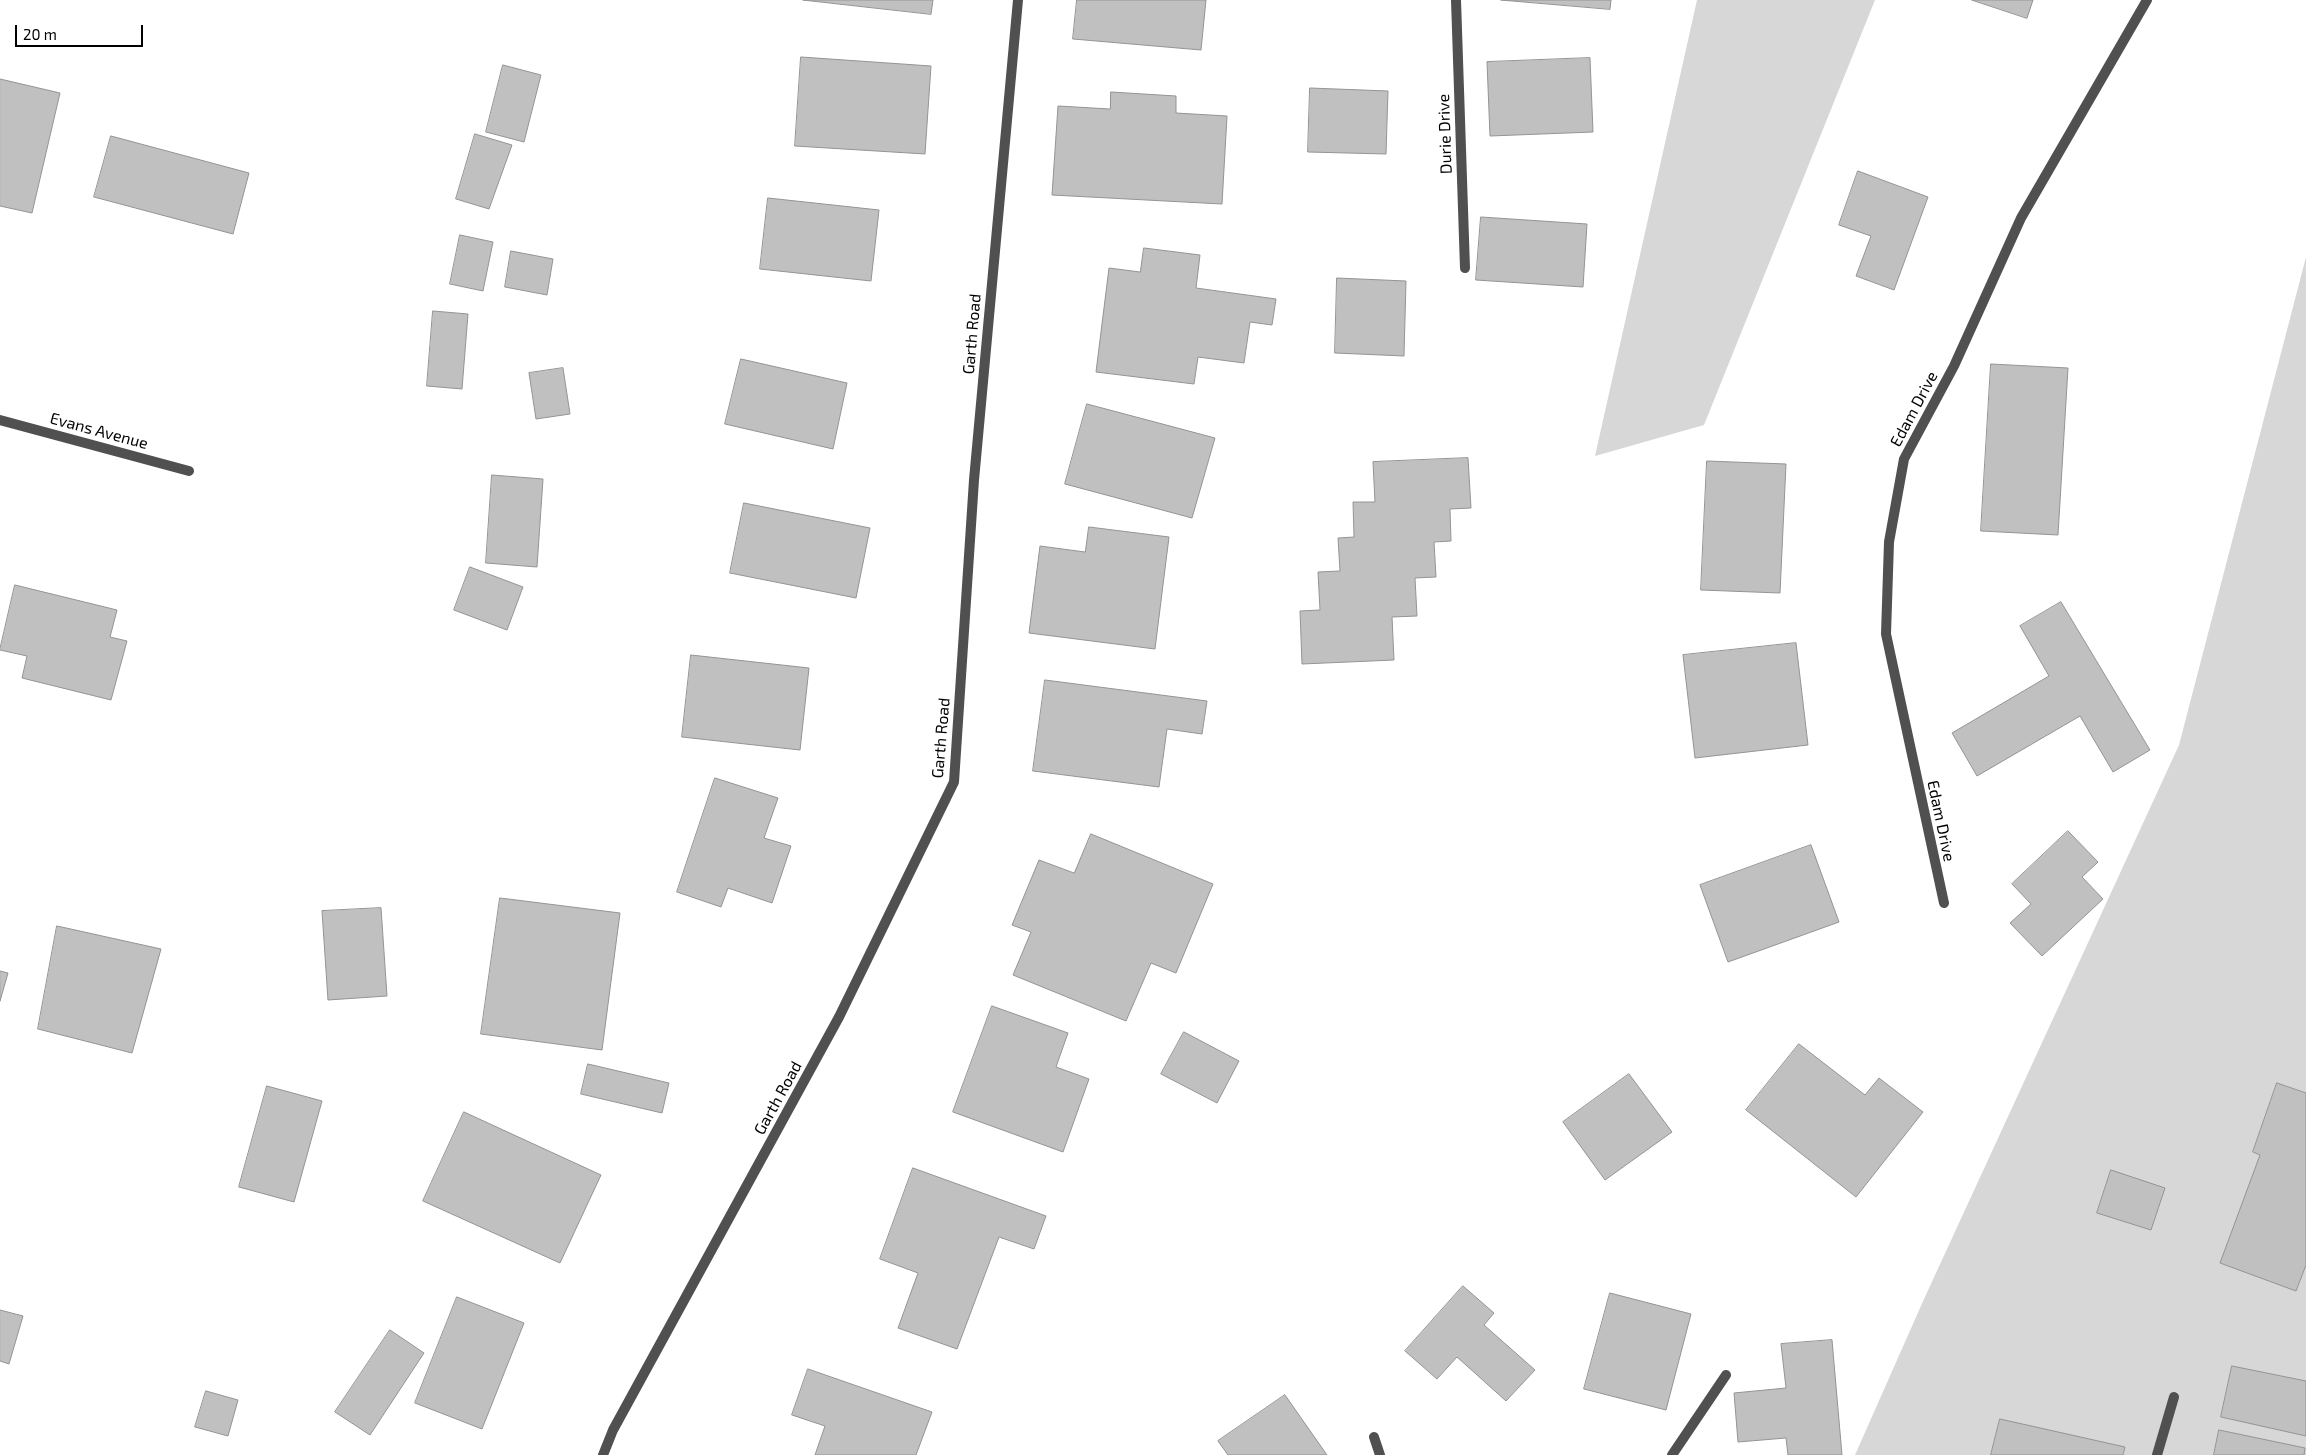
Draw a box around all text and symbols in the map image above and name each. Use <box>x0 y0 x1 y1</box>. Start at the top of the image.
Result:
scale bar <box>18 15 145 47</box>
text: 20 m <box>23 25 57 43</box>
street label: Durie Drive <box>1434 94 1456 174</box>
street label: Garth Road <box>959 293 985 375</box>
street label: Edam Drive <box>1886 368 1942 450</box>
street label: Evans Avenue <box>48 409 150 453</box>
street label: Garth Road <box>928 697 954 779</box>
street label: Edam Drive <box>1923 779 1959 863</box>
street label: Garth Road <box>750 1058 806 1138</box>

